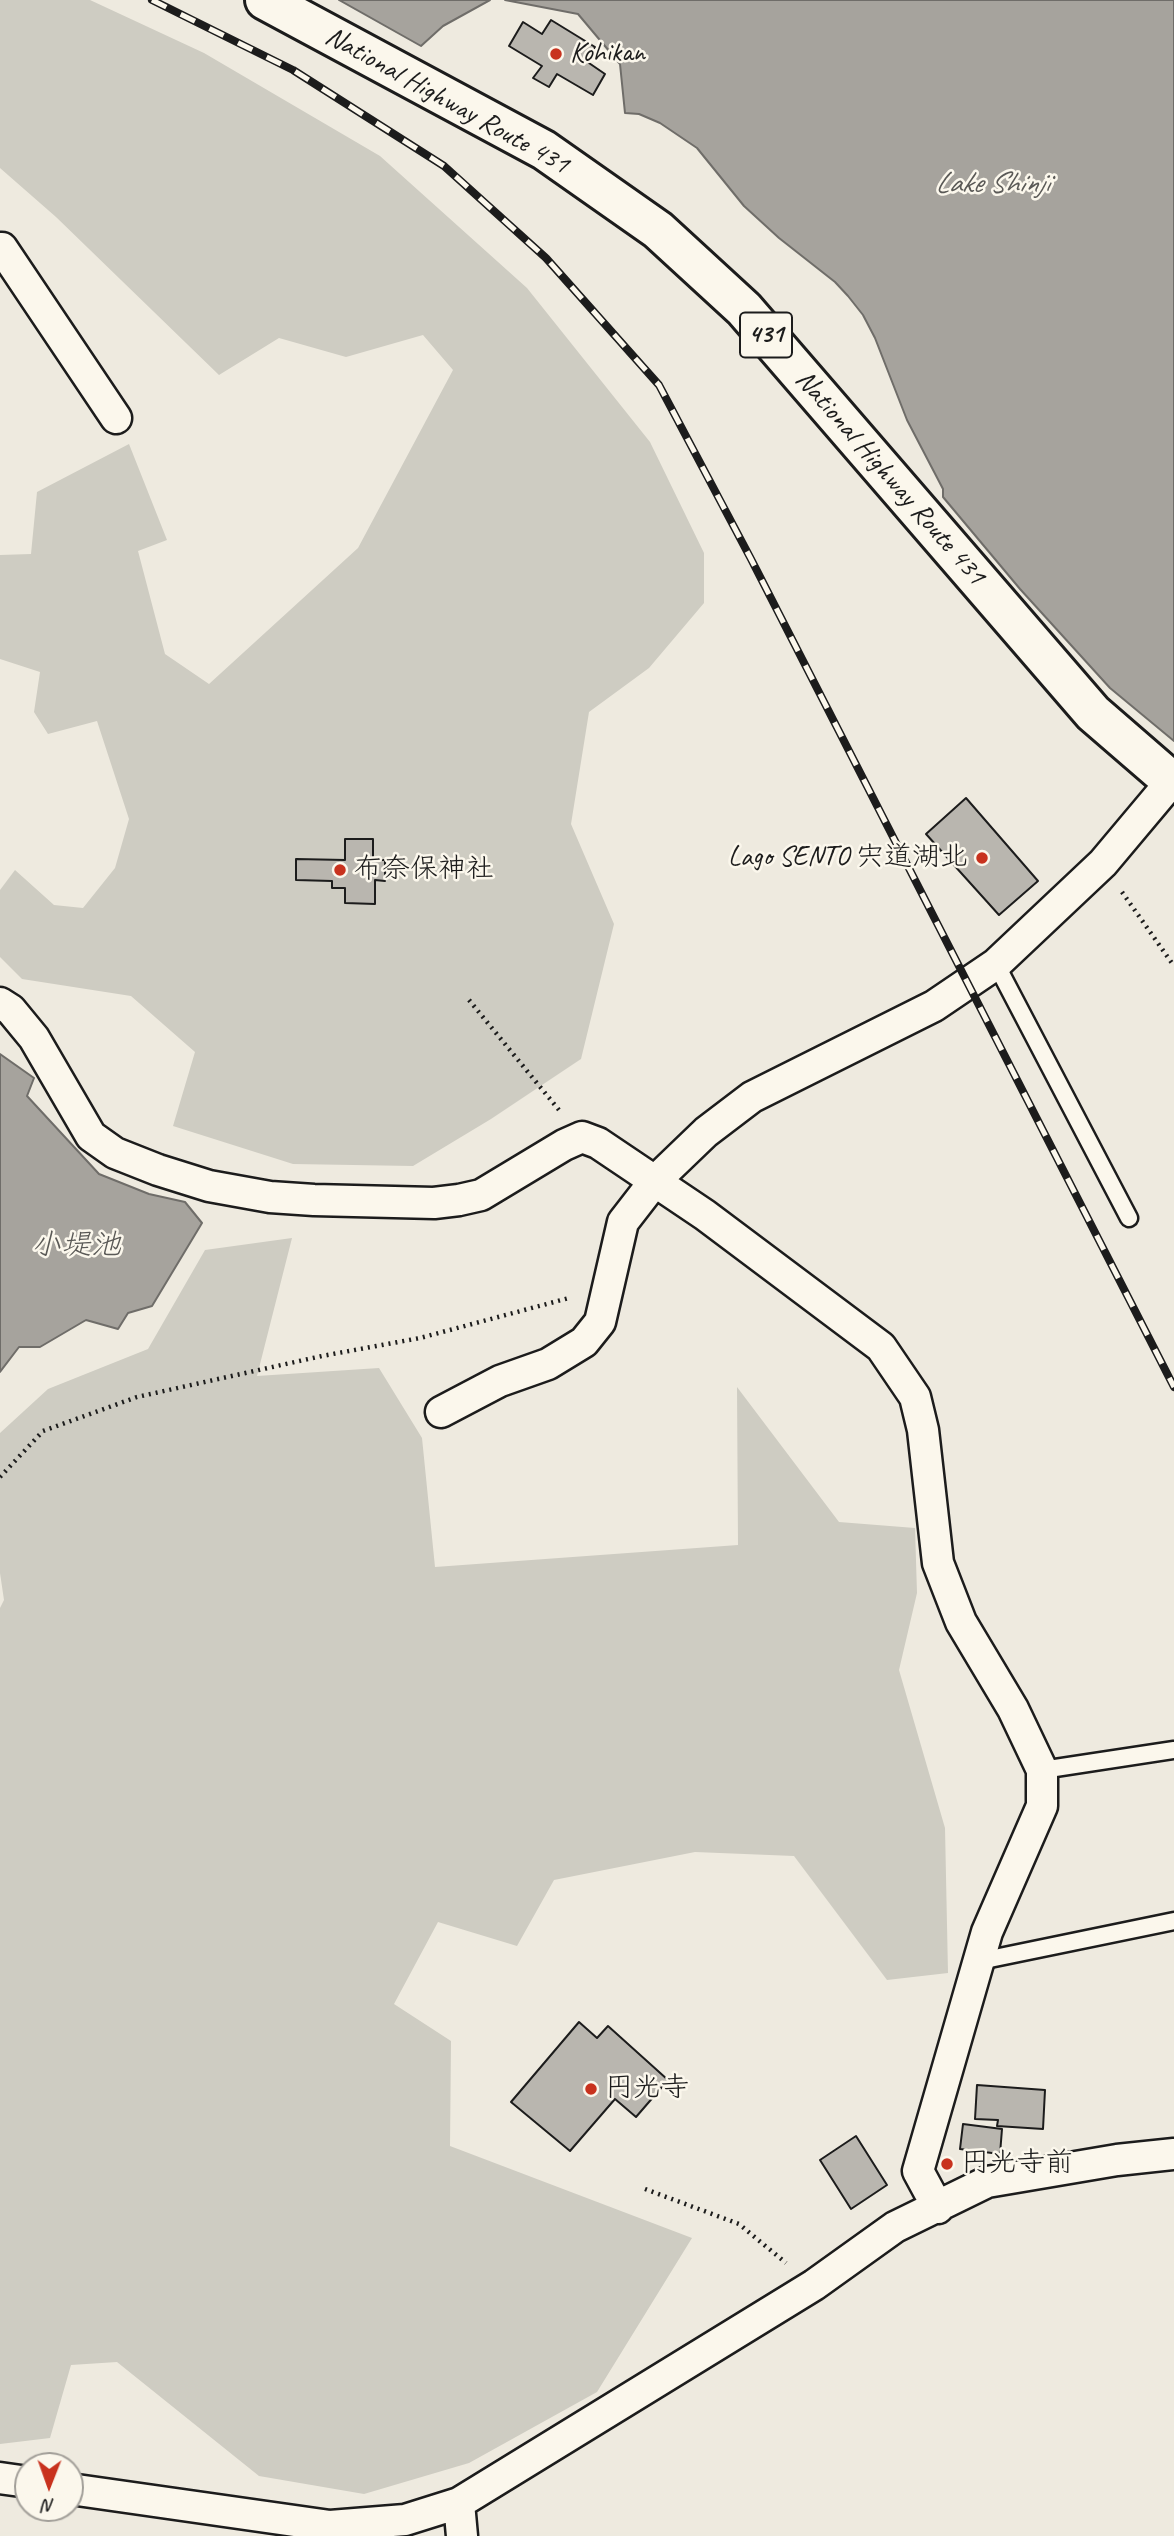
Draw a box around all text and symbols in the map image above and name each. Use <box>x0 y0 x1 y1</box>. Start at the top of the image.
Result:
street label: National Highway Route 431 <box>319 20 575 182</box>
place label: Kohikan <box>570 37 645 71</box>
marker: Kohikan <box>548 46 564 62</box>
water label: Lake Shinji <box>935 166 1049 202</box>
road number: 431 <box>740 312 792 358</box>
street label: National Highway Route 431 <box>788 364 992 592</box>
place label: Lago SENTO 宍道湖北 <box>728 841 968 875</box>
marker: Lago SENTO 宍道湖北 <box>974 850 990 866</box>
place label: 布奈保神社 <box>354 853 494 887</box>
marker: 布奈保神社 <box>332 862 348 878</box>
water label: 小堤池 <box>31 1228 121 1264</box>
place label: 円光寺 <box>605 2072 689 2106</box>
marker: 円光寺 <box>583 2081 599 2097</box>
place label: 円光寺前 <box>961 2147 1073 2181</box>
marker: 円光寺前 <box>939 2156 955 2172</box>
north arrow <box>14 2452 84 2522</box>
text: N <box>43 2494 55 2518</box>

